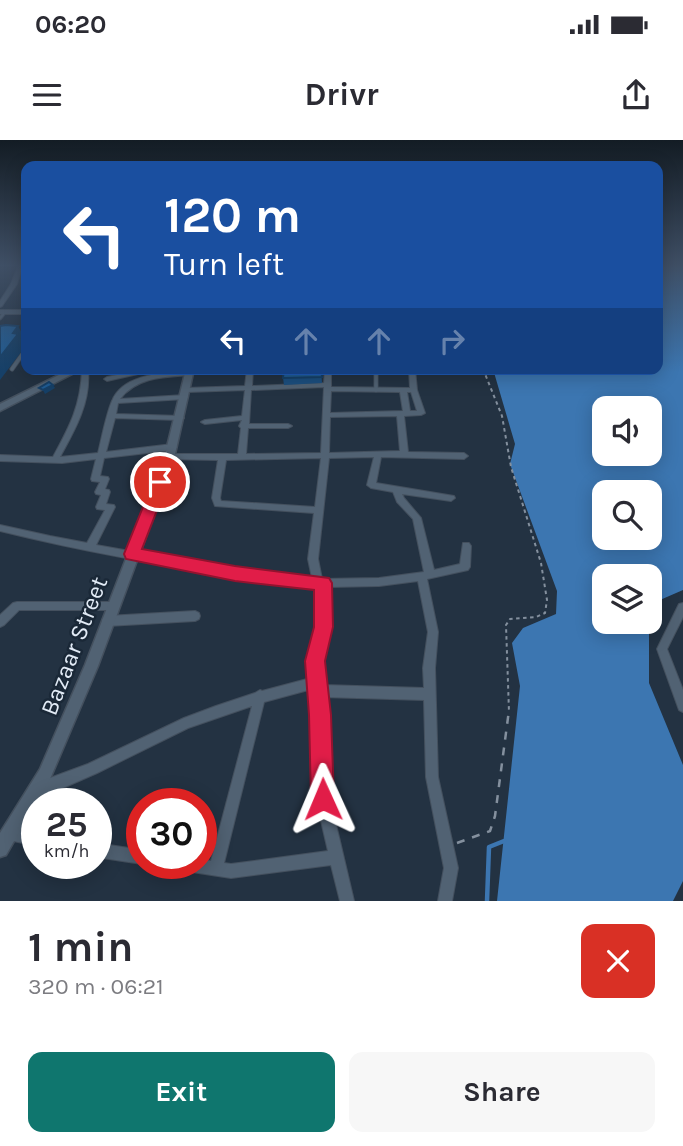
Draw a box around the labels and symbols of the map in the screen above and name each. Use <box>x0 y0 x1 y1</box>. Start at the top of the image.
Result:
pin <box>130 452 190 512</box>
street label: Bazaar Street <box>35 573 113 719</box>
position arrow <box>286 762 360 836</box>
speed limit sign: 30 <box>126 788 217 879</box>

